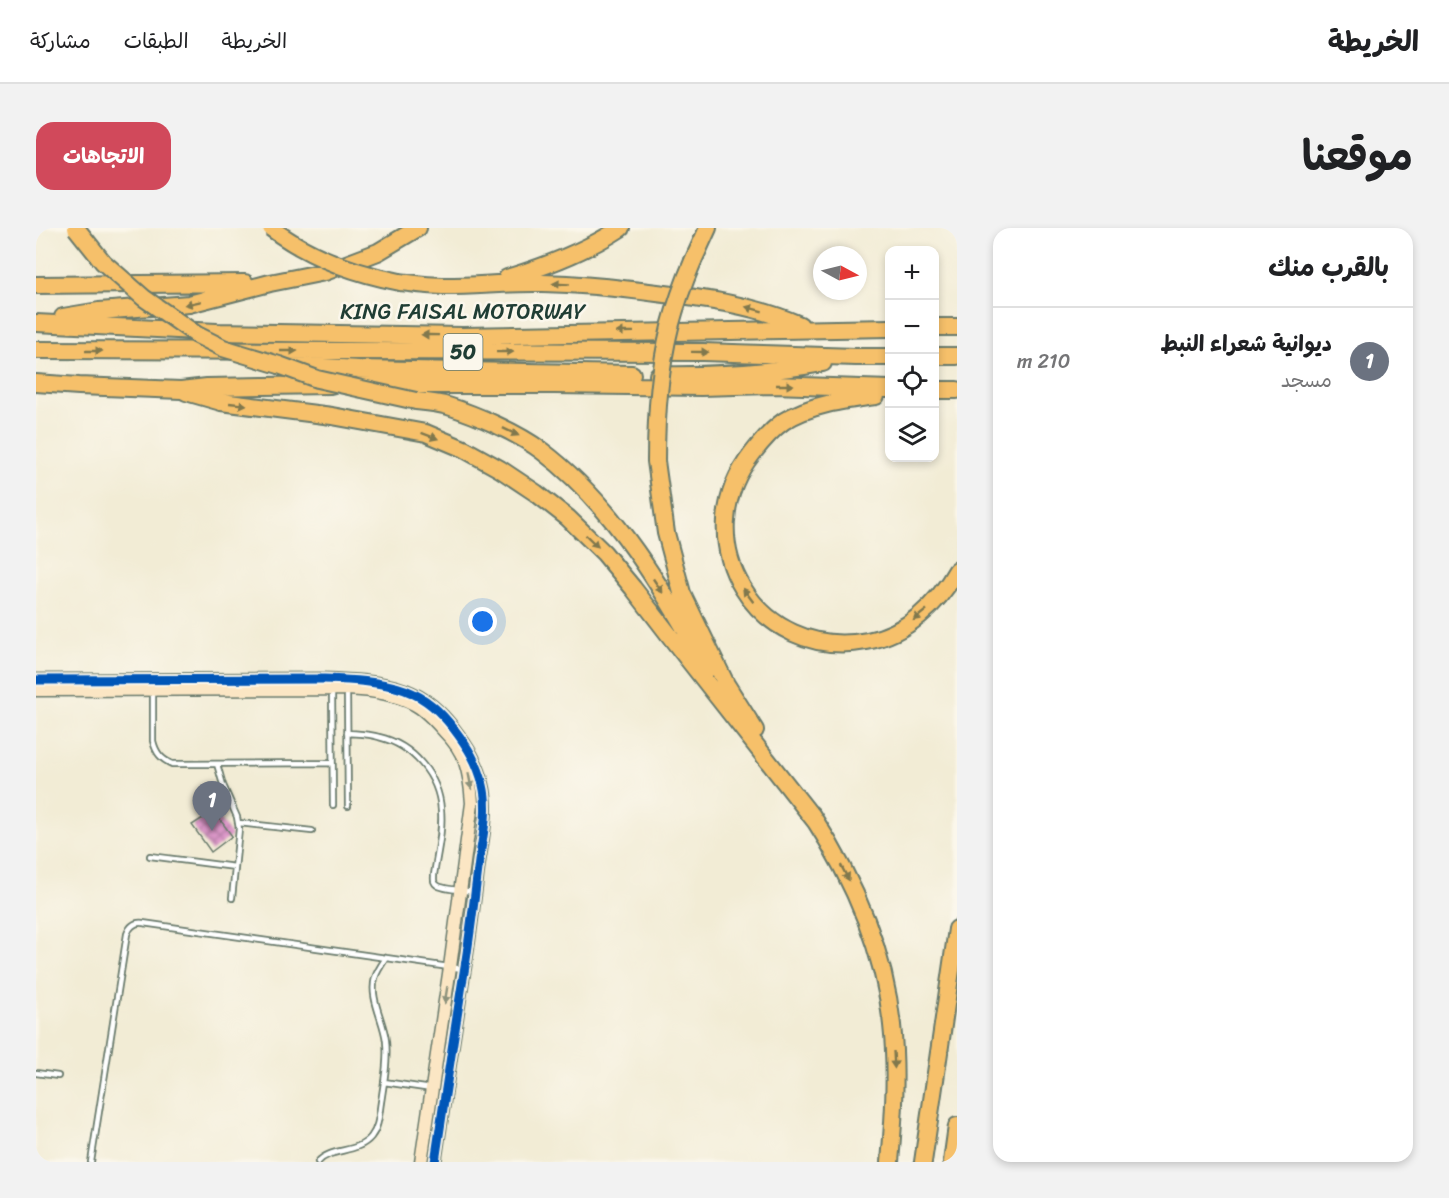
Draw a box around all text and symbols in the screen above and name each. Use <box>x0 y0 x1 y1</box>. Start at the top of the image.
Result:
text: الخريطة <box>1328 17 1419 66</box>
text: مشاركة <box>30 22 91 60</box>
text: الطبقات <box>124 22 189 60</box>
text: الخريطة <box>222 22 287 60</box>
text: موقعنا <box>1302 119 1413 193</box>
button: الاتجاهات <box>36 122 171 190</box>
text: بالقرب منك <box>1268 244 1389 290</box>
north arrow <box>813 246 867 300</box>
map controls <box>885 246 939 462</box>
button: + <box>885 246 939 300</box>
one-way arrow <box>552 279 571 289</box>
street label: KING FAISAL MOTORWAY <box>340 292 587 331</box>
one-way arrow <box>183 299 202 308</box>
button: − <box>885 300 939 354</box>
one-way arrow <box>745 304 763 313</box>
text: ديوانية شعراء النبط <box>1160 324 1332 363</box>
one-way arrow <box>615 327 634 337</box>
one-way arrow <box>420 330 439 340</box>
road number: 50 <box>444 334 482 370</box>
text: 210 m <box>1017 344 1070 379</box>
text: 1 <box>1365 344 1374 379</box>
one-way arrow <box>85 346 104 356</box>
one-way arrow <box>280 346 299 356</box>
one-way arrow <box>496 347 515 357</box>
one-way arrow <box>691 347 710 357</box>
button: locate <box>885 354 939 408</box>
text: مسجد <box>1281 363 1332 398</box>
one-way arrow <box>776 380 795 390</box>
one-way arrow <box>229 399 248 409</box>
button: layers <box>885 408 939 462</box>
one-way arrow <box>502 428 519 437</box>
one-way arrow <box>421 431 439 441</box>
one-way arrow <box>584 534 598 548</box>
one-way arrow <box>653 578 664 595</box>
one-way arrow <box>742 587 755 603</box>
your location <box>468 607 497 636</box>
one-way arrow <box>912 608 928 621</box>
one-way arrow <box>465 772 474 791</box>
pin: 1 <box>192 782 231 831</box>
one-way arrow <box>840 865 850 882</box>
one-way arrow <box>442 986 451 1005</box>
one-way arrow <box>889 1050 898 1069</box>

